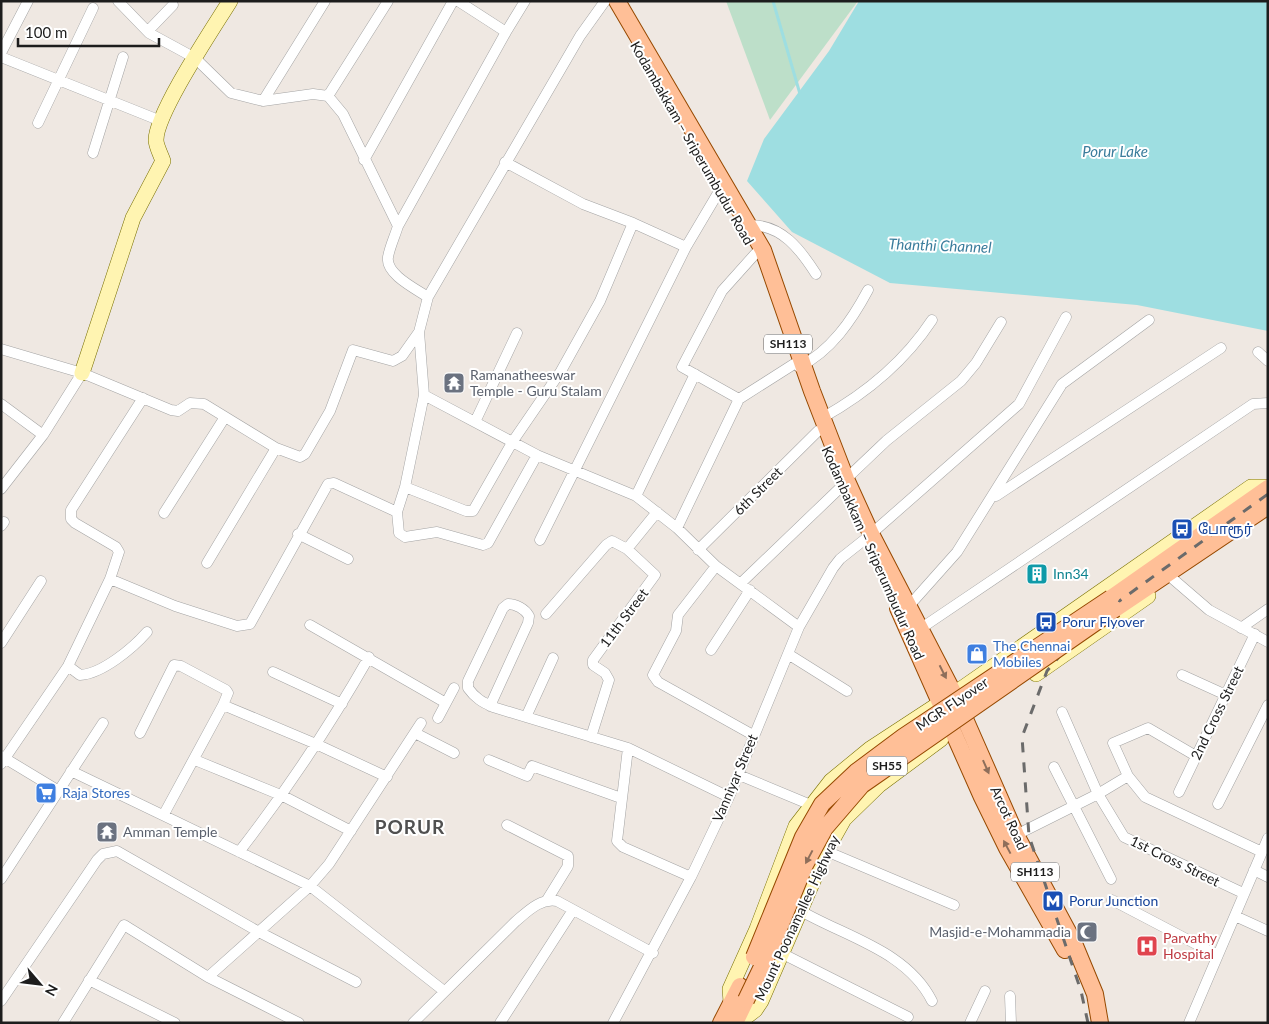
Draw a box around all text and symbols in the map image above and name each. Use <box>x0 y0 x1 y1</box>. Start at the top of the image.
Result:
scale bar <box>18 15 159 47</box>
text: 100 m <box>25 23 67 41</box>
street label: Kodambakkam – Sriperumbudur Road <box>627 38 758 247</box>
water label: Porur Lake <box>1082 142 1148 160</box>
water label: Thanthi Channel <box>888 234 993 256</box>
road number: SH113 <box>764 334 812 354</box>
place label: Ramanatheeswar Temple - Guru Stalam <box>470 366 602 399</box>
temple icon: Ramanatheeswar Temple - Guru Stalam <box>442 371 466 395</box>
street label: Kodambakkam – Sriperumbudur Road <box>818 443 928 662</box>
street label: 6th Street <box>730 463 785 518</box>
bus stop icon: போரூர் <box>1170 517 1194 541</box>
place label: போரூர் <box>1198 520 1253 539</box>
building icon: Inn34 <box>1025 562 1049 586</box>
place label: Inn34 <box>1053 565 1089 582</box>
street label: 11th Street <box>596 585 651 651</box>
bus stop icon: Porur Flyover <box>1034 610 1058 634</box>
place label: Porur Flyover <box>1062 613 1145 630</box>
place label: The Chennai Mobiles <box>993 637 1070 670</box>
shop icon: The Chennai Mobiles <box>965 642 989 666</box>
street label: 2nd Cross Street <box>1187 663 1247 762</box>
one-way arrow <box>939 665 947 680</box>
street label: MGR FLyover <box>912 673 991 734</box>
street label: Vanniyar Street <box>708 731 761 824</box>
road number: SH55 <box>867 756 907 776</box>
one-way arrow <box>983 760 991 774</box>
supermarket icon: Raja Stores <box>34 781 58 805</box>
street label: Arcot Road <box>987 783 1032 852</box>
place label: Raja Stores <box>62 784 130 801</box>
district label: PORUR <box>375 815 445 838</box>
temple icon: Amman Temple <box>95 820 119 844</box>
place label: Amman Temple <box>123 823 217 840</box>
street label: Mount Poonamallee Highway <box>751 832 843 1003</box>
street label: 1st Cross Street <box>1128 832 1223 890</box>
one-way arrow <box>1003 840 1011 854</box>
one-way arrow <box>805 850 813 864</box>
road number: SH113 <box>1011 862 1059 882</box>
metro station icon: Porur Junction <box>1041 889 1065 913</box>
place label: Porur Junction <box>1069 892 1158 909</box>
mosque icon: Masjid-e-Mohammadia <box>1075 920 1099 944</box>
place label: Masjid-e-Mohammadia <box>929 923 1071 940</box>
place label: Parvathy Hospital <box>1163 929 1218 962</box>
hospital icon: Parvathy Hospital <box>1135 934 1159 958</box>
north arrow <box>15 959 65 1009</box>
text: N <box>42 982 62 999</box>

